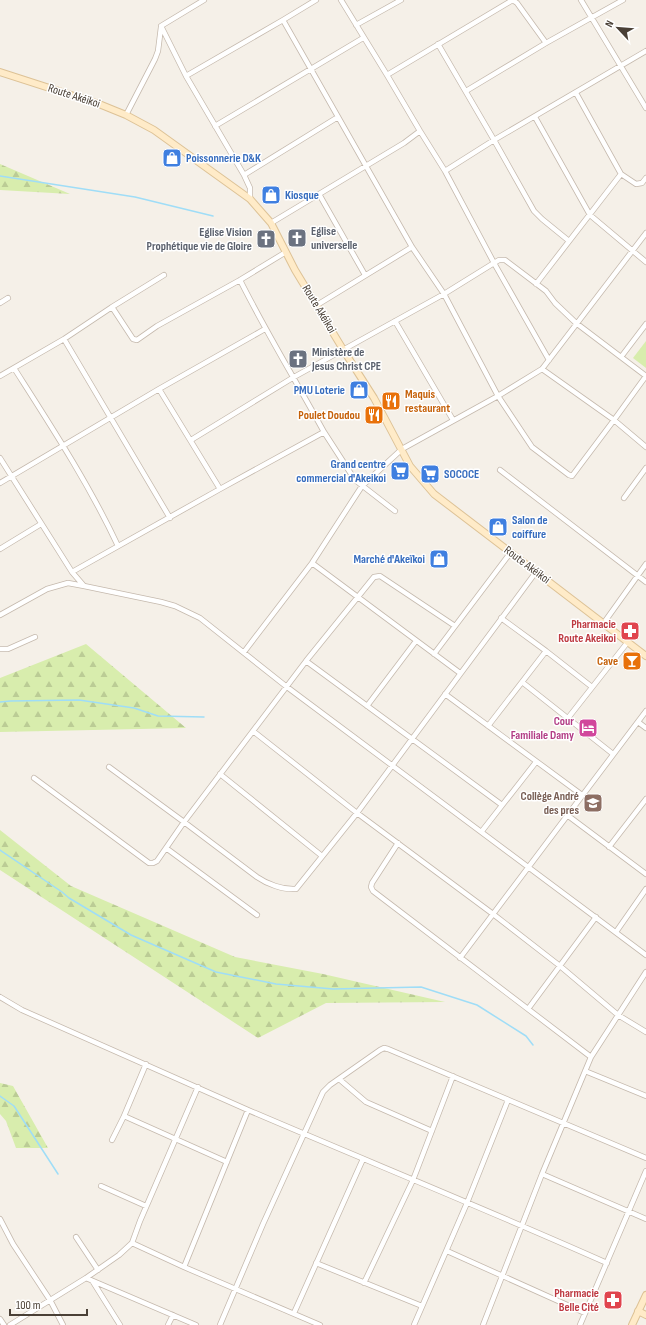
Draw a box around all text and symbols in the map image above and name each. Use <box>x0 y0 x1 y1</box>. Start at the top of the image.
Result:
north arrow <box>598 8 638 48</box>
text: N <box>602 18 617 29</box>
street label: Route Akéikoi <box>46 81 102 111</box>
shop icon: Poissonnerie D&K <box>161 147 183 169</box>
place label: Poissonnerie D&K <box>186 151 261 166</box>
shop icon: Kiosque <box>260 184 282 206</box>
place label: Kiosque <box>285 188 319 203</box>
place label: Eglise universelle <box>311 224 357 253</box>
place label: Eglise Vision Prophétique vie de Gloire <box>147 225 252 254</box>
church icon: Eglise universelle <box>286 227 308 249</box>
church icon: Eglise Vision Prophétique vie de Gloire <box>255 228 277 250</box>
street label: Route Akéikoi <box>299 282 339 336</box>
place label: Ministère de Jesus Christ CPE <box>311 345 381 374</box>
church icon: Ministère de Jesus Christ CPE <box>287 348 309 370</box>
shop icon: PMU Loterie <box>348 379 370 401</box>
place label: PMU Loterie <box>294 383 345 398</box>
place label: Maquis restaurant <box>405 387 450 416</box>
restaurant icon: Maquis restaurant <box>380 390 402 412</box>
restaurant icon: Poulet Doudou <box>363 404 385 426</box>
place label: Poulet Doudou <box>298 408 360 423</box>
place label: Grand centre commercial d'Akeikoi <box>296 457 386 486</box>
supermarket icon: Grand centre commercial d'Akeikoi <box>389 460 411 482</box>
supermarket icon: SOCOCE <box>419 463 441 485</box>
place label: SOCOCE <box>444 467 479 482</box>
place label: Salon de coiffure <box>512 513 548 542</box>
shop icon: Salon de coiffure <box>487 516 509 538</box>
street label: Route Akéikoi <box>501 543 553 587</box>
shop icon: Marché d'Akeïkoi <box>428 548 450 570</box>
place label: Marché d'Akeïkoi <box>353 552 425 567</box>
place label: Pharmacie Route Akeikoi <box>558 617 616 646</box>
pharmacy icon: Pharmacie Route Akeikoi <box>619 620 641 642</box>
bar icon: Cave <box>621 650 643 672</box>
place label: Cave <box>597 654 618 669</box>
place label: Cour Familiale Damy <box>511 714 574 743</box>
hotel icon: Cour Familiale Damy <box>577 717 599 739</box>
place label: Collège André des pres <box>521 789 579 818</box>
school or university icon: Collège André des pres <box>582 792 604 814</box>
place label: Pharmacie Belle Cité <box>554 1286 599 1315</box>
pharmacy icon: Pharmacie Belle Cité <box>602 1289 624 1311</box>
scale bar <box>10 1291 87 1317</box>
text: 100 m <box>16 1298 41 1313</box>

